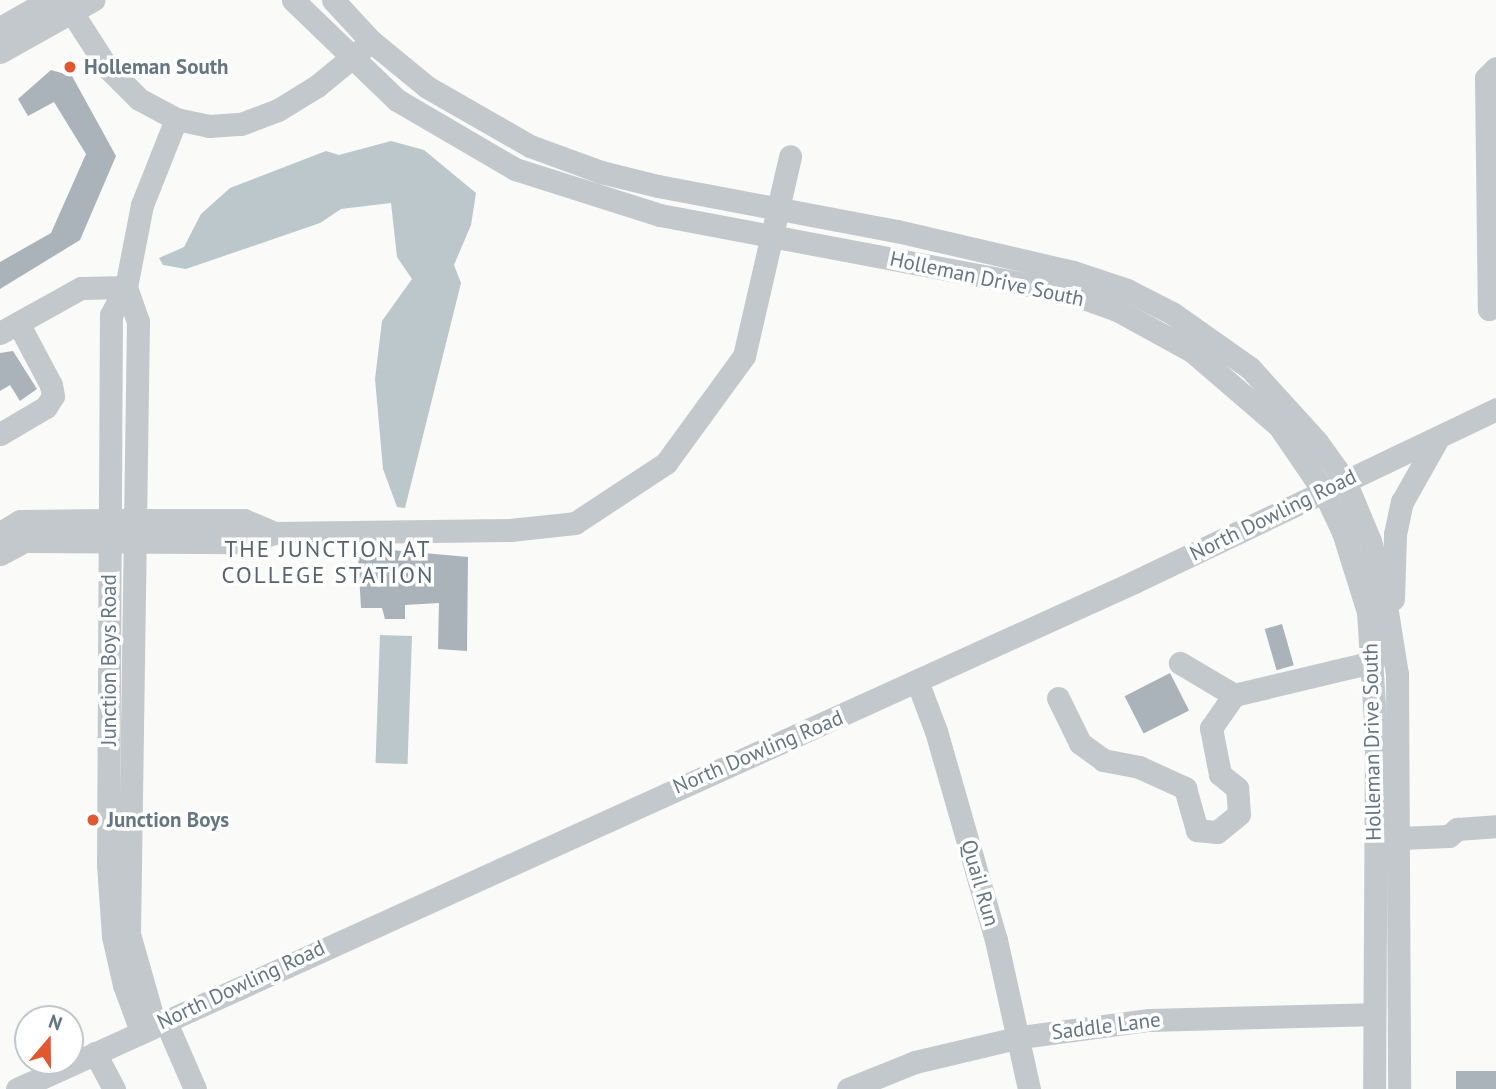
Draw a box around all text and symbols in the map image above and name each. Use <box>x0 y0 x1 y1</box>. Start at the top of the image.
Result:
place label: Holleman South <box>84 54 229 80</box>
marker: Holleman South <box>62 59 78 75</box>
street label: Holleman Drive South <box>888 246 1086 312</box>
street label: North Dowling Road <box>1186 464 1360 566</box>
district label: THE JUNCTION AT COLLEGE STATION <box>223 535 433 589</box>
street label: Junction Boys Road <box>96 574 122 746</box>
street label: Holleman Drive South <box>1358 643 1386 841</box>
street label: North Dowling Road <box>669 705 847 799</box>
place label: Junction Boys <box>107 807 229 833</box>
marker: Junction Boys <box>85 812 101 828</box>
street label: Quail Run <box>956 837 1004 929</box>
street label: North Dowling Road <box>153 935 329 1035</box>
north arrow <box>14 1005 84 1075</box>
street label: Saddle Lane <box>1050 1007 1162 1045</box>
text: N <box>46 1009 65 1036</box>

